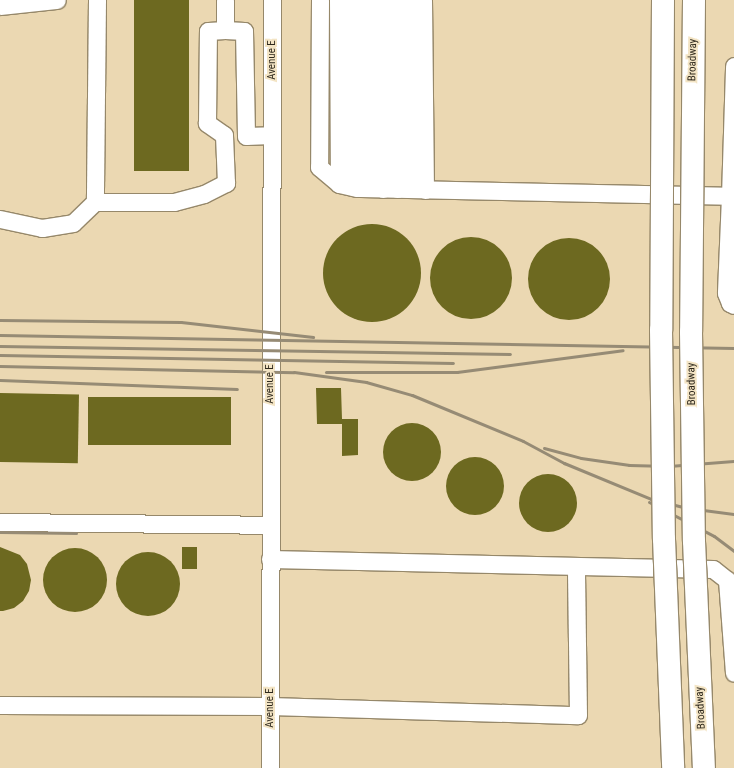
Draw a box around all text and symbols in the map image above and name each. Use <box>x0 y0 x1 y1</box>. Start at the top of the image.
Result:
street label: Broadway <box>686 39 700 81</box>
street label: Avenue E <box>265 40 279 80</box>
street label: Broadway <box>685 363 699 405</box>
street label: Avenue E <box>263 364 277 404</box>
street label: Broadway <box>693 686 709 730</box>
street label: Avenue E <box>263 688 277 728</box>

